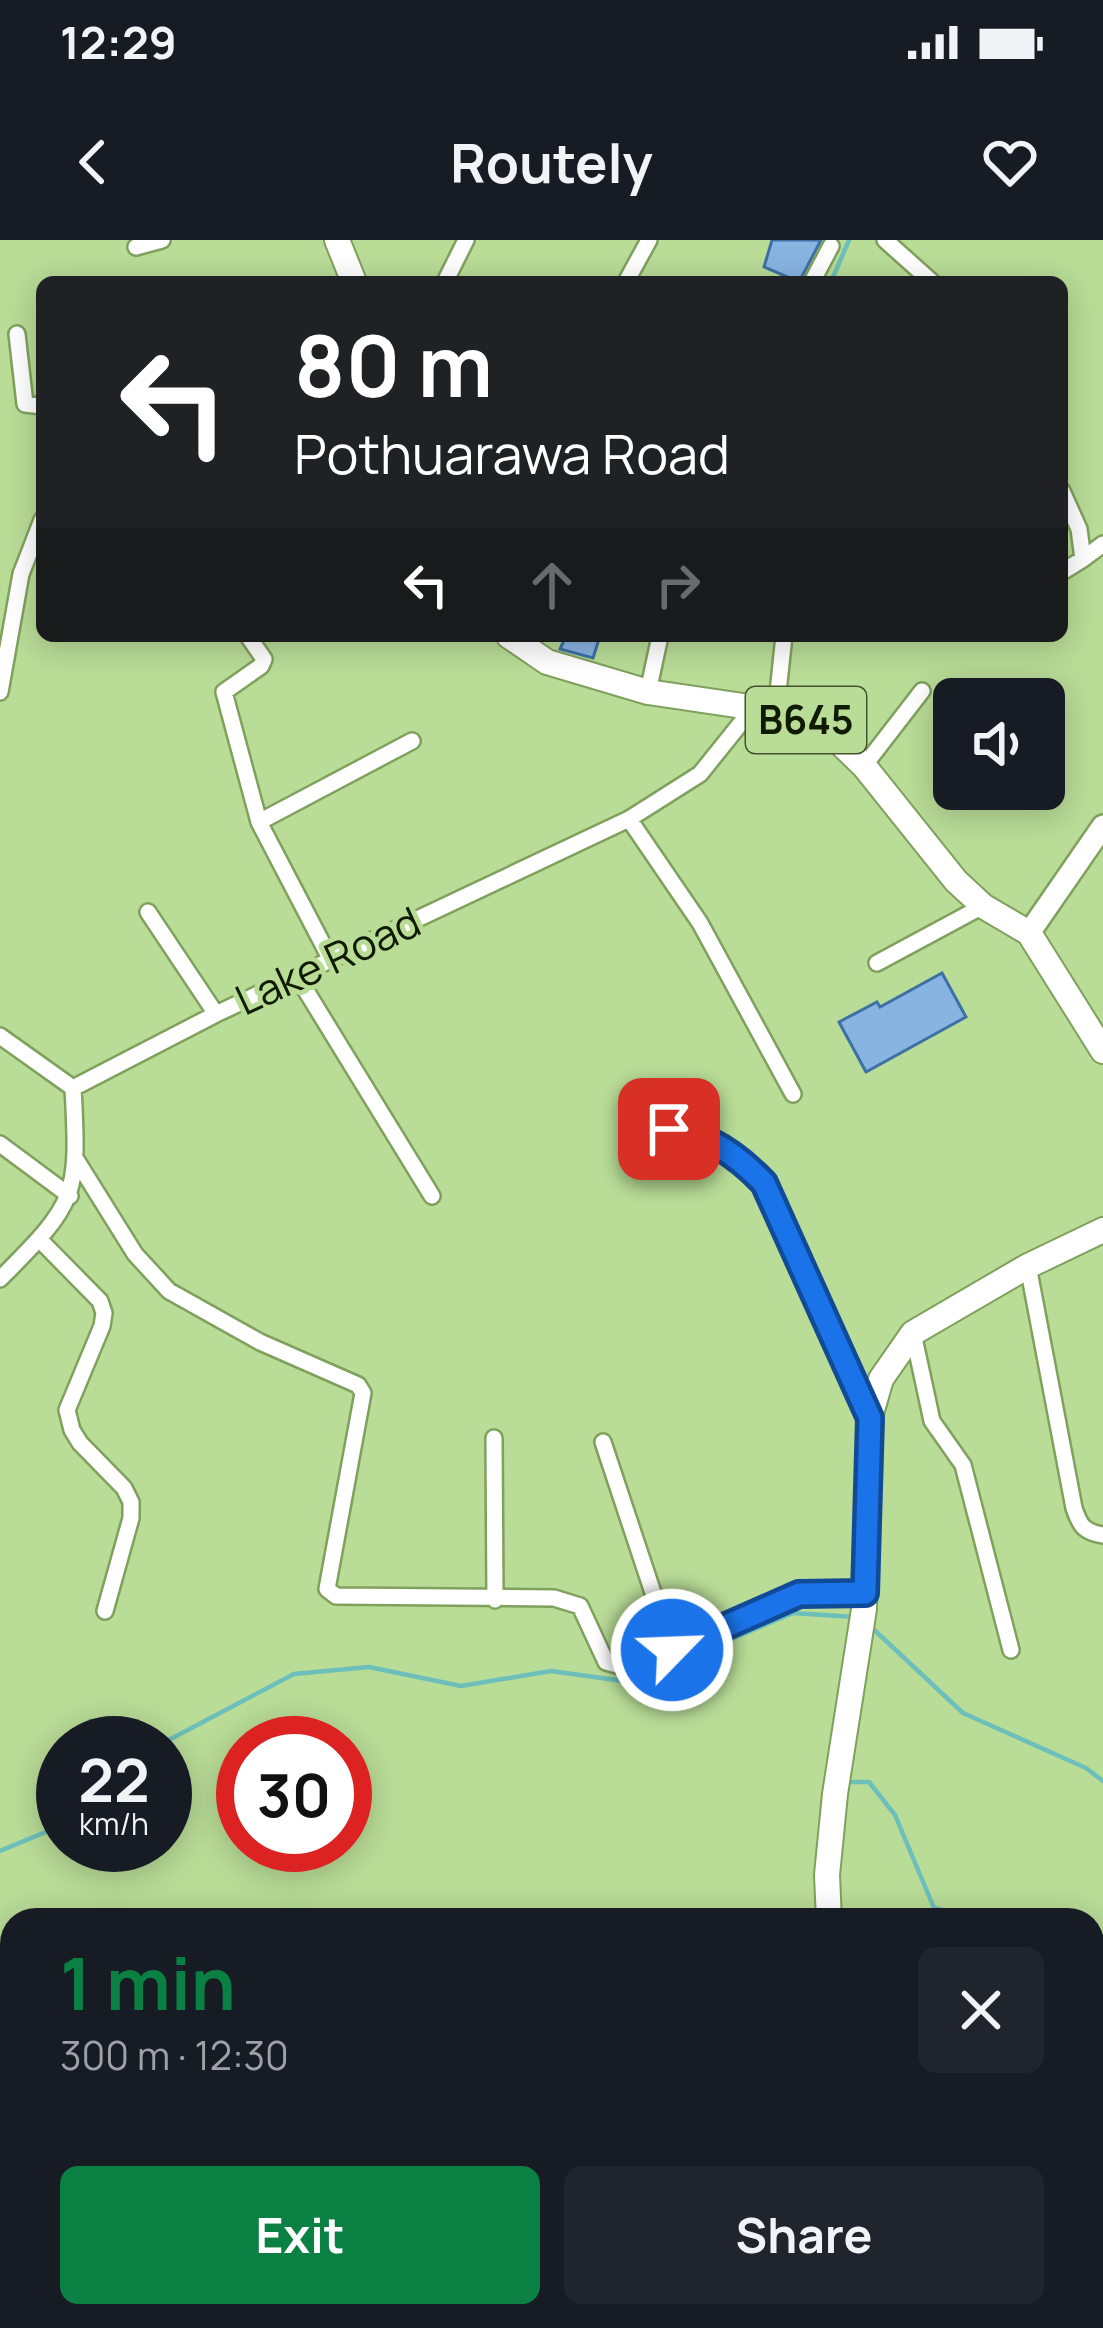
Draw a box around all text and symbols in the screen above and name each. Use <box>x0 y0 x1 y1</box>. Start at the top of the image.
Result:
text: 12:29 <box>60 11 177 73</box>
text: Routely <box>450 125 653 199</box>
icon: back <box>60 129 126 195</box>
icon: heart <box>977 129 1043 195</box>
text: 80 m <box>294 307 493 422</box>
icon: left <box>96 324 252 480</box>
text: Pothuarawa Road <box>294 416 730 490</box>
icon: left <box>393 552 459 618</box>
icon: ahead <box>519 552 585 618</box>
icon: right <box>645 552 711 618</box>
map controls <box>933 678 1065 810</box>
button: sound <box>933 678 1065 810</box>
road number: B645 <box>746 687 866 753</box>
street label: Lake Road <box>226 892 429 1028</box>
pin <box>618 1078 720 1180</box>
icon: arrive <box>636 1096 702 1162</box>
position arrow <box>609 1587 735 1713</box>
speed limit sign: 30 <box>216 1716 372 1872</box>
text: 22 <box>78 1738 150 1820</box>
text: km/h <box>79 1803 149 1844</box>
text: 1 min <box>60 1933 236 2032</box>
button: close <box>918 1947 1044 2073</box>
text: 300 m · 12:30 <box>60 2028 289 2082</box>
button: Exit <box>60 2166 540 2304</box>
button: Share <box>564 2166 1044 2304</box>

